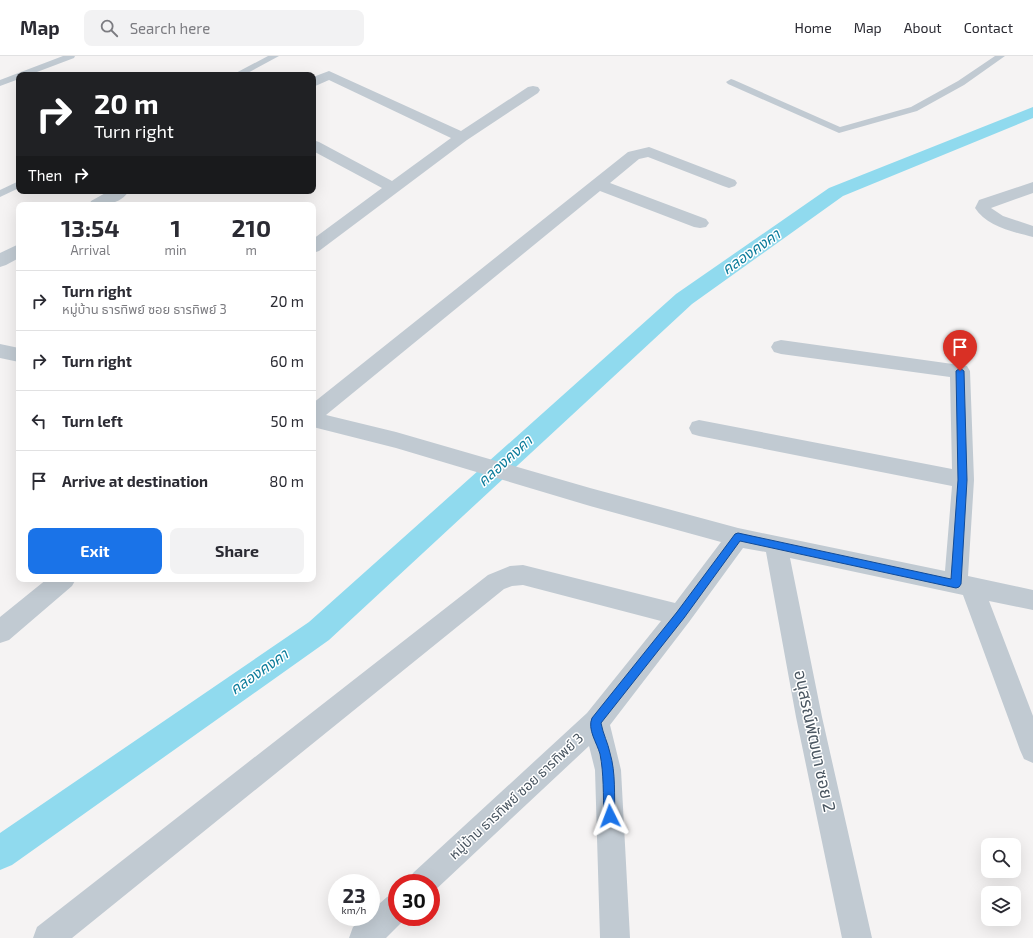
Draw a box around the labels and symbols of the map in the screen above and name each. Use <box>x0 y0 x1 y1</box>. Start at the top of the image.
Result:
water label: คลองคงคา <box>718 224 784 278</box>
pin <box>943 330 977 371</box>
water label: คลองคงคา <box>473 431 536 489</box>
water label: คลองคงคา <box>226 644 292 698</box>
street label: อนุสรณ์พัฒนา ซอย 2 <box>789 668 841 814</box>
street label: หมู่บ้าน ธารทิพย์ ซอย ธารทิพย์ 3 <box>445 729 587 863</box>
position arrow <box>589 795 631 837</box>
speed limit sign: 30 <box>388 874 440 926</box>

